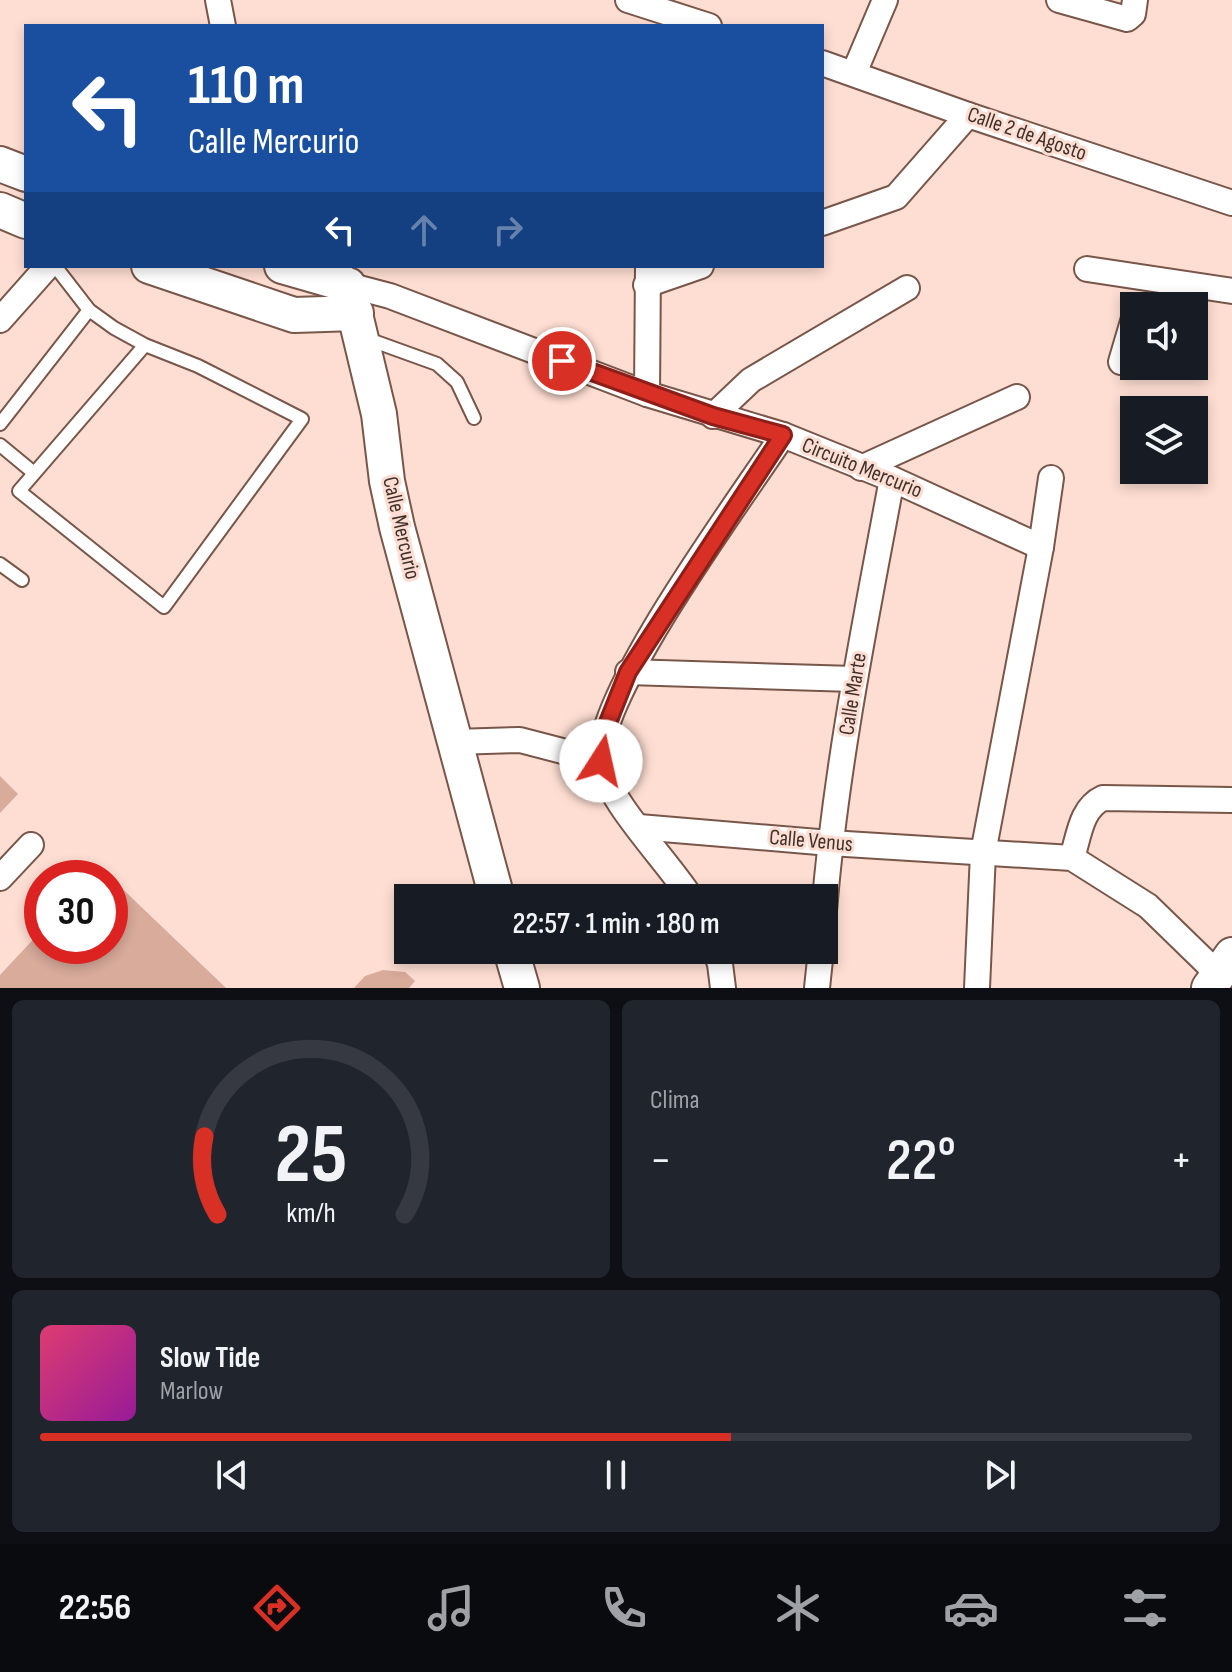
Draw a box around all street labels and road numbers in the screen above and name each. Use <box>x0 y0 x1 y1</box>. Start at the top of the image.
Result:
street label: Calle 2 de Agosto <box>964 101 1090 167</box>
street label: Circuito Mercurio <box>798 432 926 504</box>
street label: Calle Mercurio <box>376 474 426 582</box>
street label: Calle Marte <box>833 651 873 737</box>
street label: Calle Venus <box>768 824 854 858</box>

